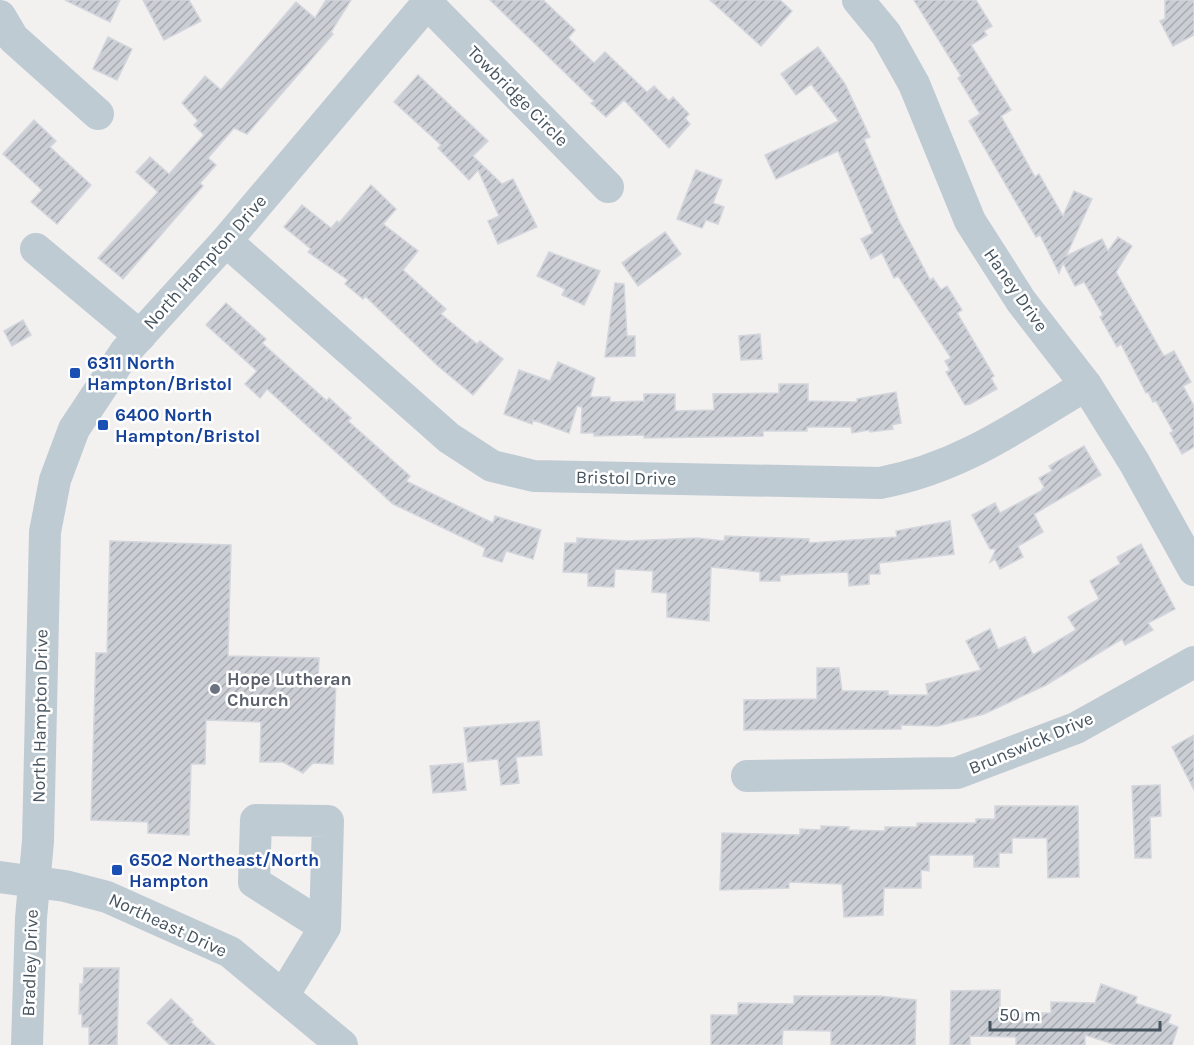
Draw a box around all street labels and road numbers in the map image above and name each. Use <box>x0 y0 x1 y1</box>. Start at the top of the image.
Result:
street label: Towbridge Circle <box>463 41 573 151</box>
street label: North Hampton Drive <box>139 190 271 334</box>
street label: Haney Drive <box>979 244 1053 336</box>
street label: Bristol Drive <box>576 466 676 490</box>
street label: North Hampton Drive <box>27 629 53 803</box>
street label: Brunswick Drive <box>965 707 1097 779</box>
street label: Northeast Drive <box>105 888 231 962</box>
street label: Bradley Drive <box>17 909 43 1017</box>

